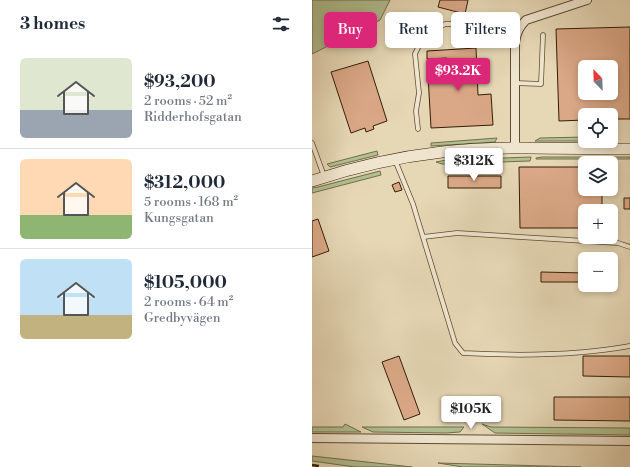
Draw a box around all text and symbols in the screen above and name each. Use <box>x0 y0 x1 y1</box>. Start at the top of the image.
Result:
chip: Buy <box>324 12 377 48</box>
chip: Rent <box>385 12 443 48</box>
chip: Filters <box>451 12 520 48</box>
text: 3 homes <box>20 13 85 35</box>
icon: filters <box>270 13 292 35</box>
pin: $93.2K <box>425 58 491 92</box>
north arrow <box>578 60 618 100</box>
map controls <box>578 60 618 292</box>
text: $93.2K <box>435 63 481 79</box>
text: $93,200 <box>144 71 216 93</box>
icon: home <box>52 74 100 122</box>
text: 2 rooms · 52 m² <box>144 93 232 109</box>
button: locate <box>578 108 618 148</box>
text: Ridderhofsgatan <box>144 109 242 125</box>
pin: $312K <box>446 148 502 182</box>
text: $312K <box>454 153 494 169</box>
button: layers <box>578 156 618 196</box>
text: $312,000 <box>144 172 225 194</box>
icon: home <box>52 175 100 223</box>
text: 5 rooms · 168 m² <box>144 194 238 210</box>
button: + <box>578 204 618 244</box>
text: Kungsgatan <box>144 210 214 226</box>
button: − <box>578 252 618 292</box>
text: $105,000 <box>144 272 227 294</box>
icon: home <box>52 275 100 323</box>
text: 2 rooms · 64 m² <box>144 294 233 310</box>
text: Gredbyvägen <box>144 310 221 326</box>
pin: $105K <box>443 396 499 430</box>
text: $105K <box>450 401 492 417</box>

